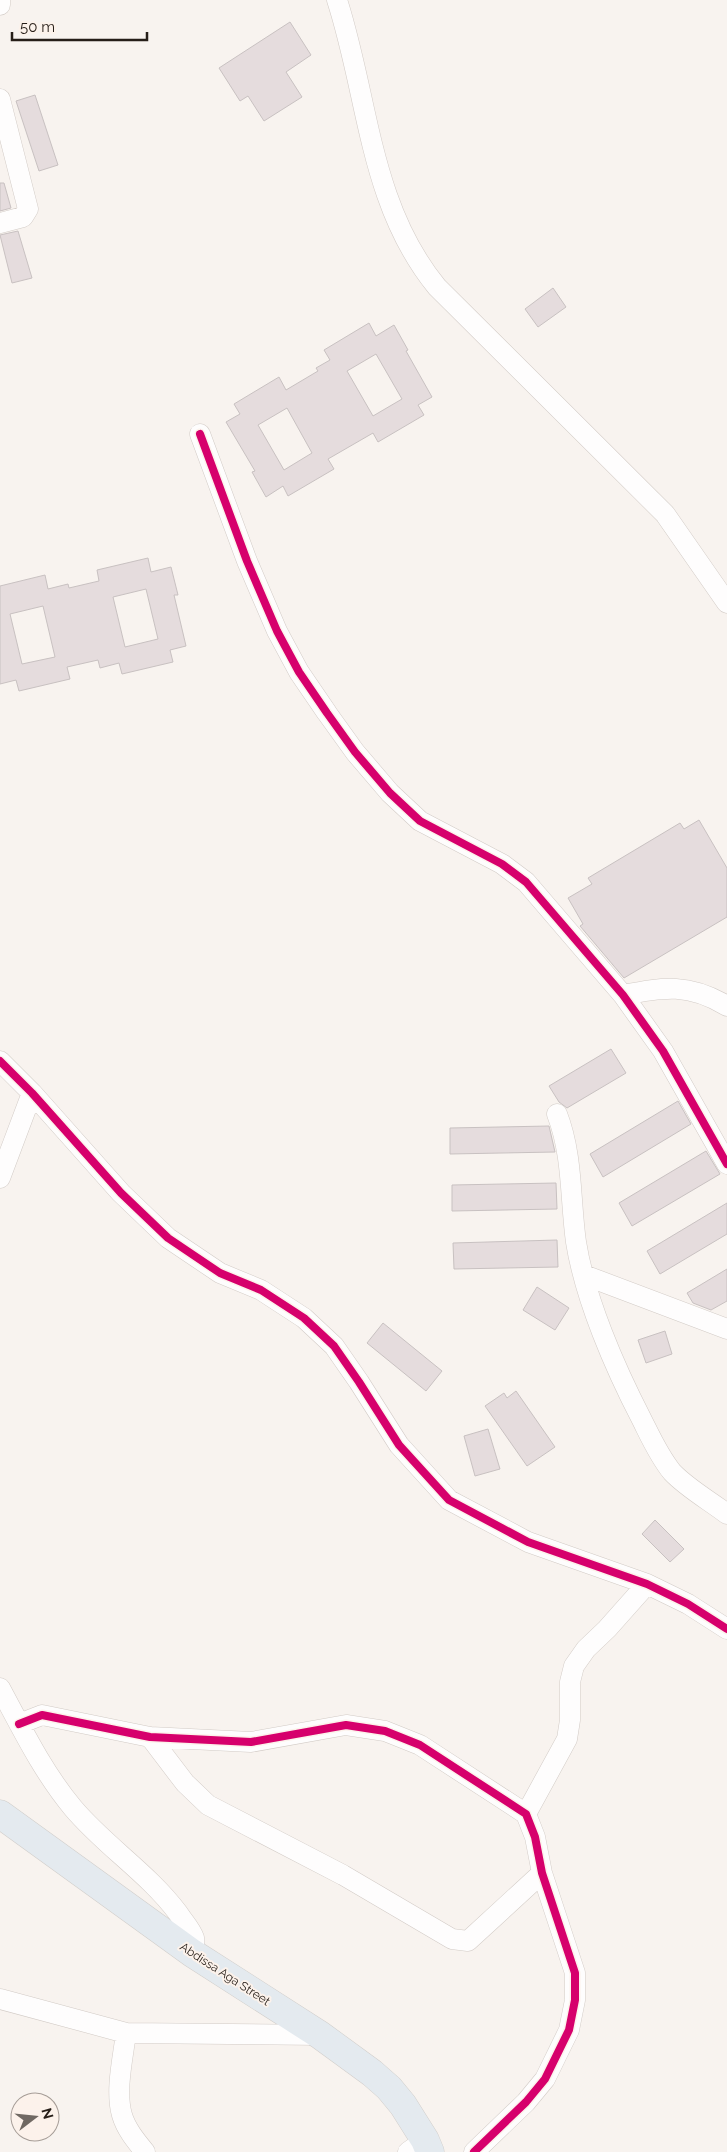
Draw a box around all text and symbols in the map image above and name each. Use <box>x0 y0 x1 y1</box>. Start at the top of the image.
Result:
scale bar <box>12 10 148 42</box>
text: 50 m <box>20 18 55 36</box>
street label: Abdissa Aga Street <box>177 1940 273 2008</box>
north arrow <box>10 2092 60 2142</box>
text: N <box>38 2106 57 2121</box>

